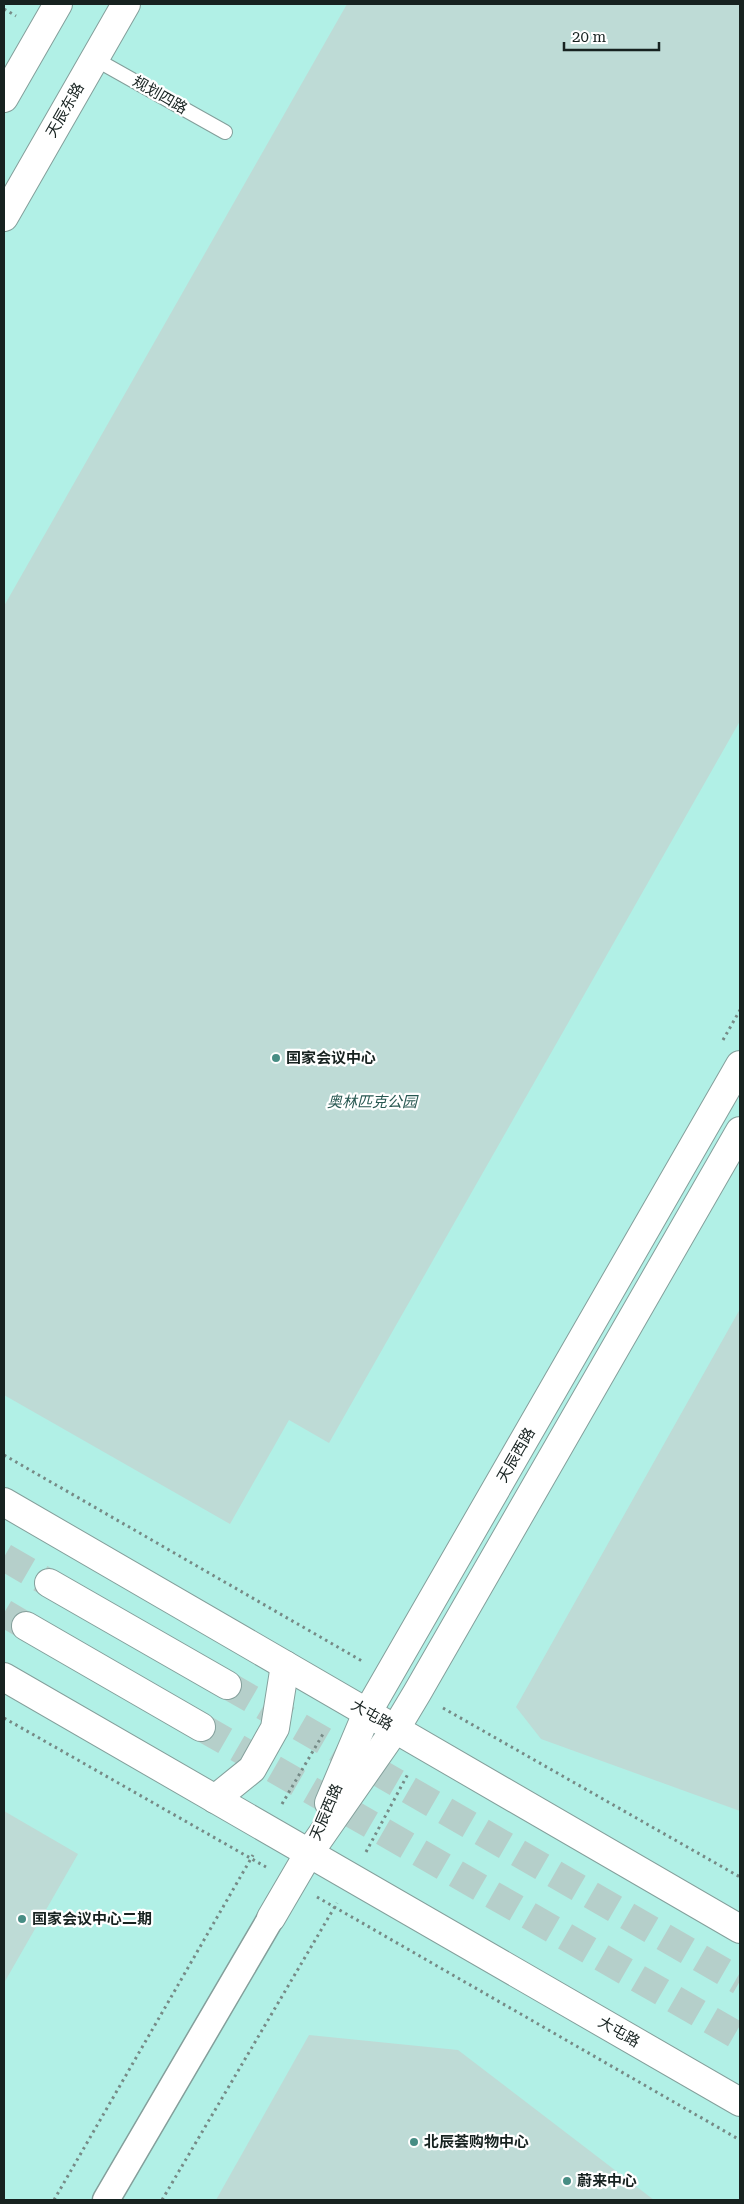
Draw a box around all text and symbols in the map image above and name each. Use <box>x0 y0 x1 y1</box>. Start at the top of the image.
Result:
scale bar <box>564 20 659 52</box>
text: 20 m <box>572 28 607 46</box>
street label: 规划四路 <box>130 72 190 118</box>
street label: 天辰东路 <box>42 80 88 140</box>
place label: 国家会议中心 <box>286 1049 376 1067</box>
marker: 国家会议中心 <box>270 1052 282 1064</box>
park label: 奥林匹克公园 <box>327 1093 419 1111</box>
street label: 天辰西路 <box>493 1425 539 1485</box>
street label: 大屯路 <box>348 1696 396 1734</box>
street label: 天辰西路 <box>306 1781 346 1843</box>
place label: 国家会议中心二期 <box>32 1910 152 1928</box>
marker: 国家会议中心二期 <box>16 1913 28 1925</box>
street label: 大屯路 <box>595 2013 643 2051</box>
place label: 北辰荟购物中心 <box>424 2133 529 2151</box>
marker: 北辰荟购物中心 <box>408 2136 420 2148</box>
place label: 蔚来中心 <box>577 2172 637 2190</box>
marker: 蔚来中心 <box>561 2175 573 2187</box>

